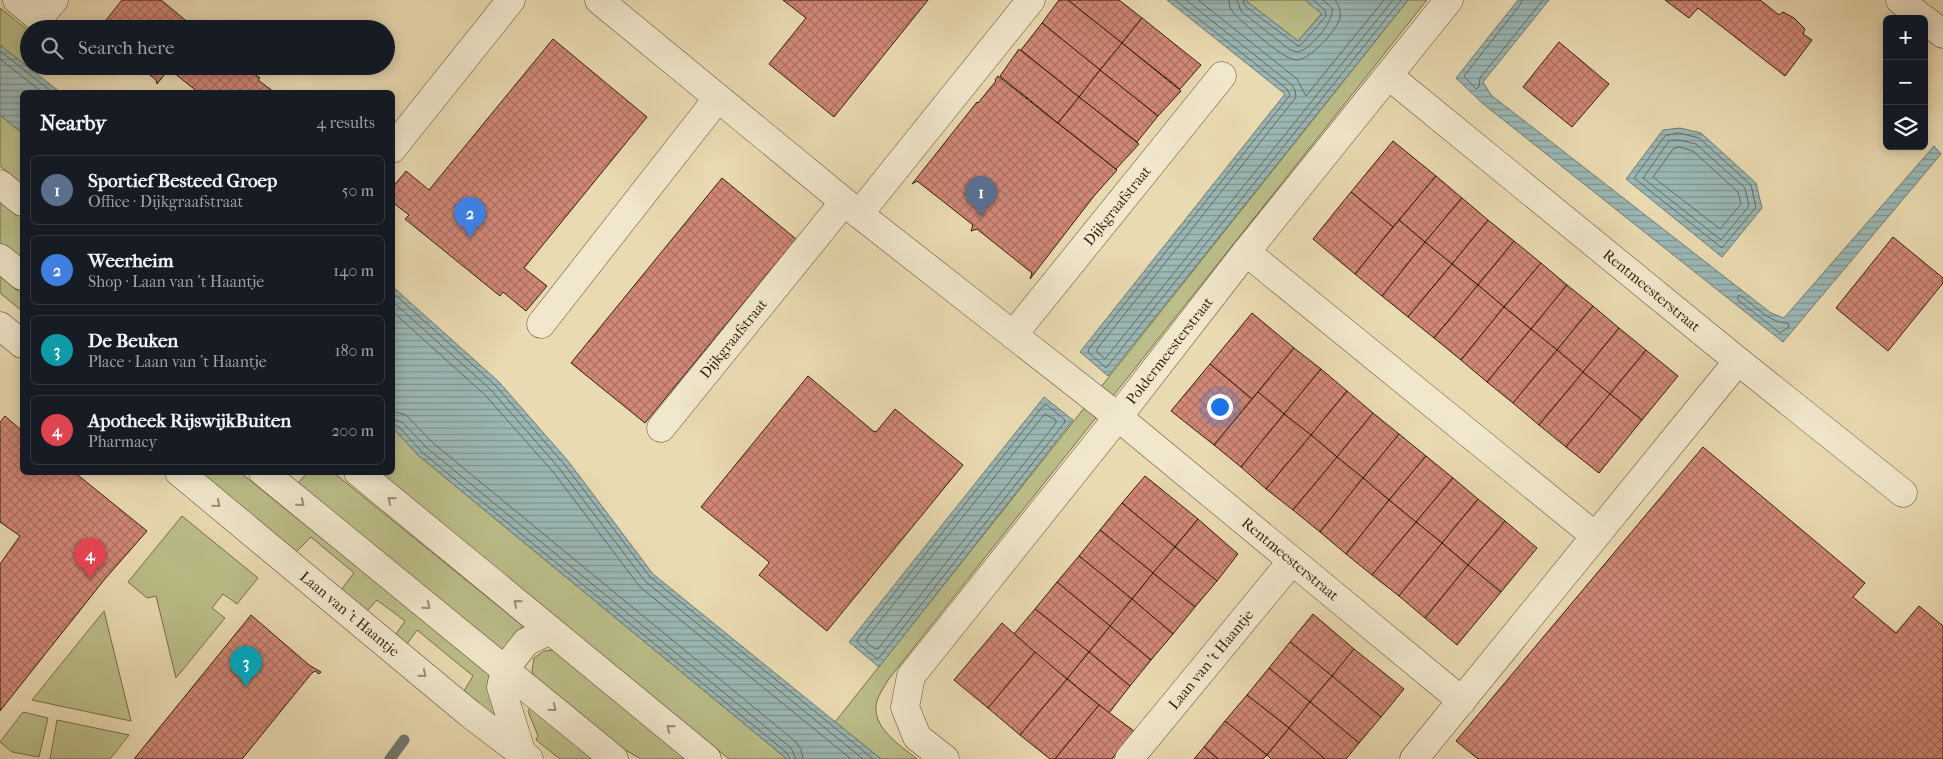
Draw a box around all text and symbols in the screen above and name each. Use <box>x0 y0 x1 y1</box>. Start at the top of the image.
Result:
map controls <box>1883 15 1928 150</box>
button: + <box>1883 15 1928 60</box>
search box <box>20 20 395 75</box>
icon: search <box>38 34 66 62</box>
text: Search here <box>78 37 174 59</box>
button: − <box>1883 60 1928 105</box>
button: layers <box>1883 105 1928 150</box>
text: Nearby <box>40 111 106 135</box>
text: 4 results <box>317 113 375 132</box>
street label: Dijkgraafstraat <box>1080 162 1155 249</box>
text: Sportief Besteed Groep <box>88 170 277 192</box>
pin: 1 <box>965 176 997 217</box>
text: 1 <box>54 181 60 200</box>
text: 50 m <box>342 181 374 200</box>
text: Office · Dijkgraafstraat <box>88 192 243 211</box>
pin: 2 <box>454 197 486 238</box>
street label: Rentmeesterstraat <box>1599 245 1704 336</box>
text: Weerheim <box>88 250 174 272</box>
text: 2 <box>53 261 61 280</box>
text: 140 m <box>333 261 374 280</box>
text: Shop · Laan van 't Haantje <box>88 272 264 291</box>
street label: Poldermeesterstraat <box>1122 293 1217 408</box>
street label: Dijkgraafstraat <box>696 295 771 382</box>
text: De Beuken <box>88 330 178 352</box>
text: 3 <box>54 341 60 360</box>
text: 180 m <box>335 341 374 360</box>
text: Place · Laan van 't Haantje <box>88 352 267 371</box>
your location <box>1207 394 1233 420</box>
text: Apotheek RijswijkBuiten <box>88 410 291 432</box>
text: 4 <box>52 421 62 440</box>
text: 200 m <box>331 421 374 440</box>
text: Pharmacy <box>88 432 157 451</box>
one-way arrow <box>388 497 397 506</box>
one-way arrow <box>211 498 220 506</box>
one-way arrow <box>295 498 304 506</box>
street label: Rentmeesterstraat <box>1238 514 1343 605</box>
pin: 4 <box>74 538 106 579</box>
street label: Laan van 't Haantje <box>296 567 404 661</box>
one-way arrow <box>422 600 431 609</box>
one-way arrow <box>514 600 523 608</box>
street label: Laan van 't Haantje <box>1165 605 1258 713</box>
pin: 3 <box>230 646 262 687</box>
one-way arrow <box>417 669 426 678</box>
one-way arrow <box>547 703 556 711</box>
one-way arrow <box>667 726 676 734</box>

